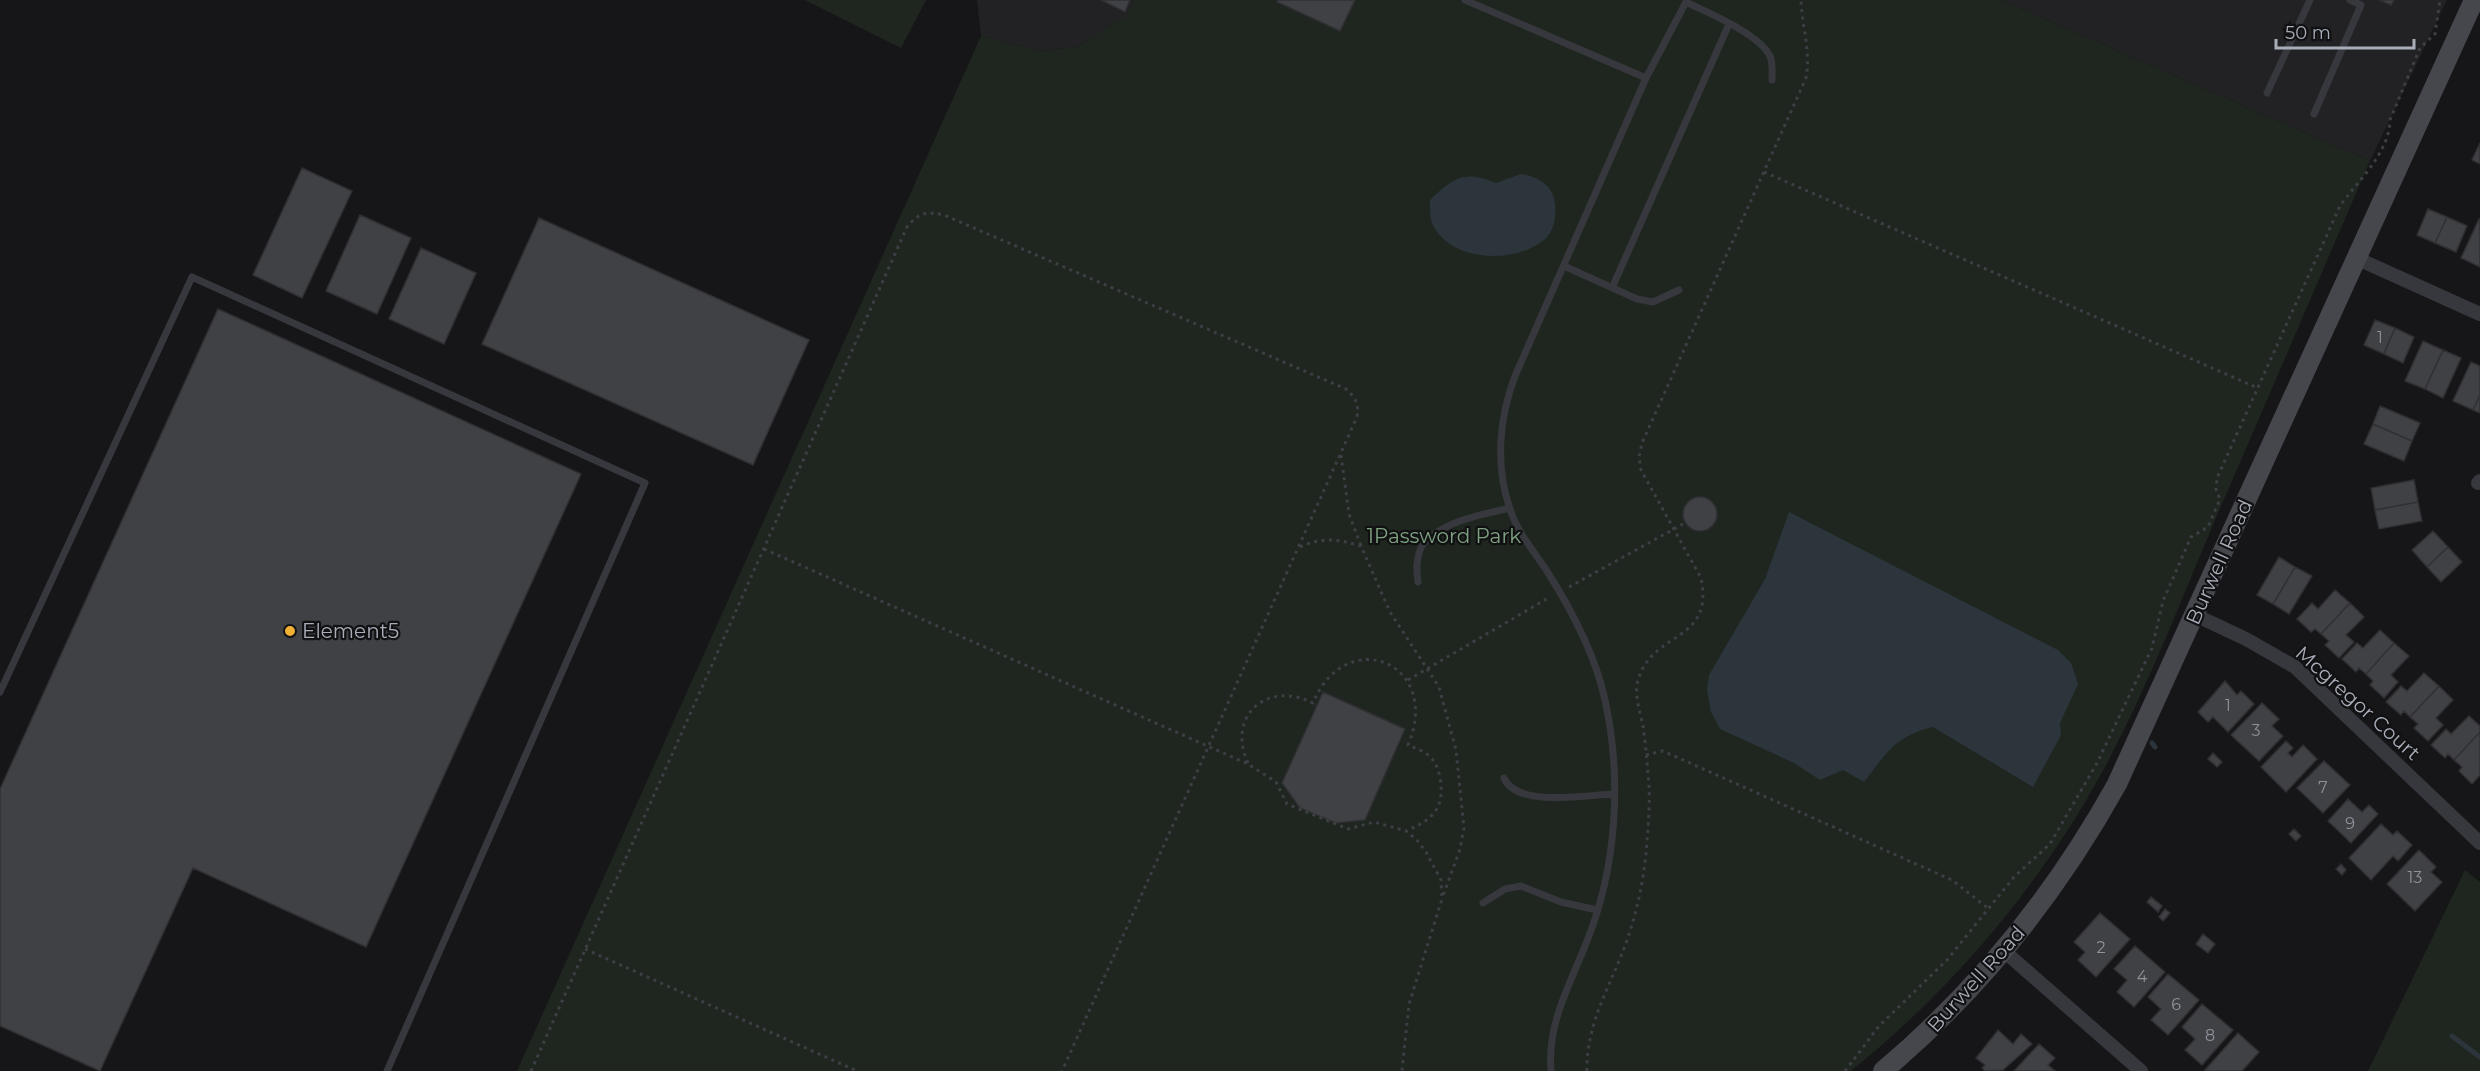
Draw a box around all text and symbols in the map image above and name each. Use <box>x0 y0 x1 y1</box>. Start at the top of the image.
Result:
scale bar <box>2276 12 2414 50</box>
text: 50 m <box>2285 22 2331 44</box>
house number: 1 <box>2377 328 2383 347</box>
street label: Burwell Road <box>2181 496 2257 628</box>
park label: 1Password Park <box>1367 524 1521 548</box>
place label: Element5 <box>302 619 399 643</box>
marker: Element5 <box>283 624 297 638</box>
street label: Mcgregor Court <box>2291 641 2425 765</box>
house number: 1 <box>2225 696 2231 715</box>
house number: 3 <box>2251 721 2261 740</box>
house number: 7 <box>2318 778 2328 797</box>
house number: 9 <box>2345 814 2355 833</box>
house number: 13 <box>2408 868 2422 887</box>
street label: Burwell Road <box>1922 921 2030 1037</box>
house number: 2 <box>2096 938 2106 957</box>
house number: 4 <box>2137 967 2148 986</box>
house number: 6 <box>2171 995 2181 1014</box>
house number: 8 <box>2205 1026 2215 1045</box>

